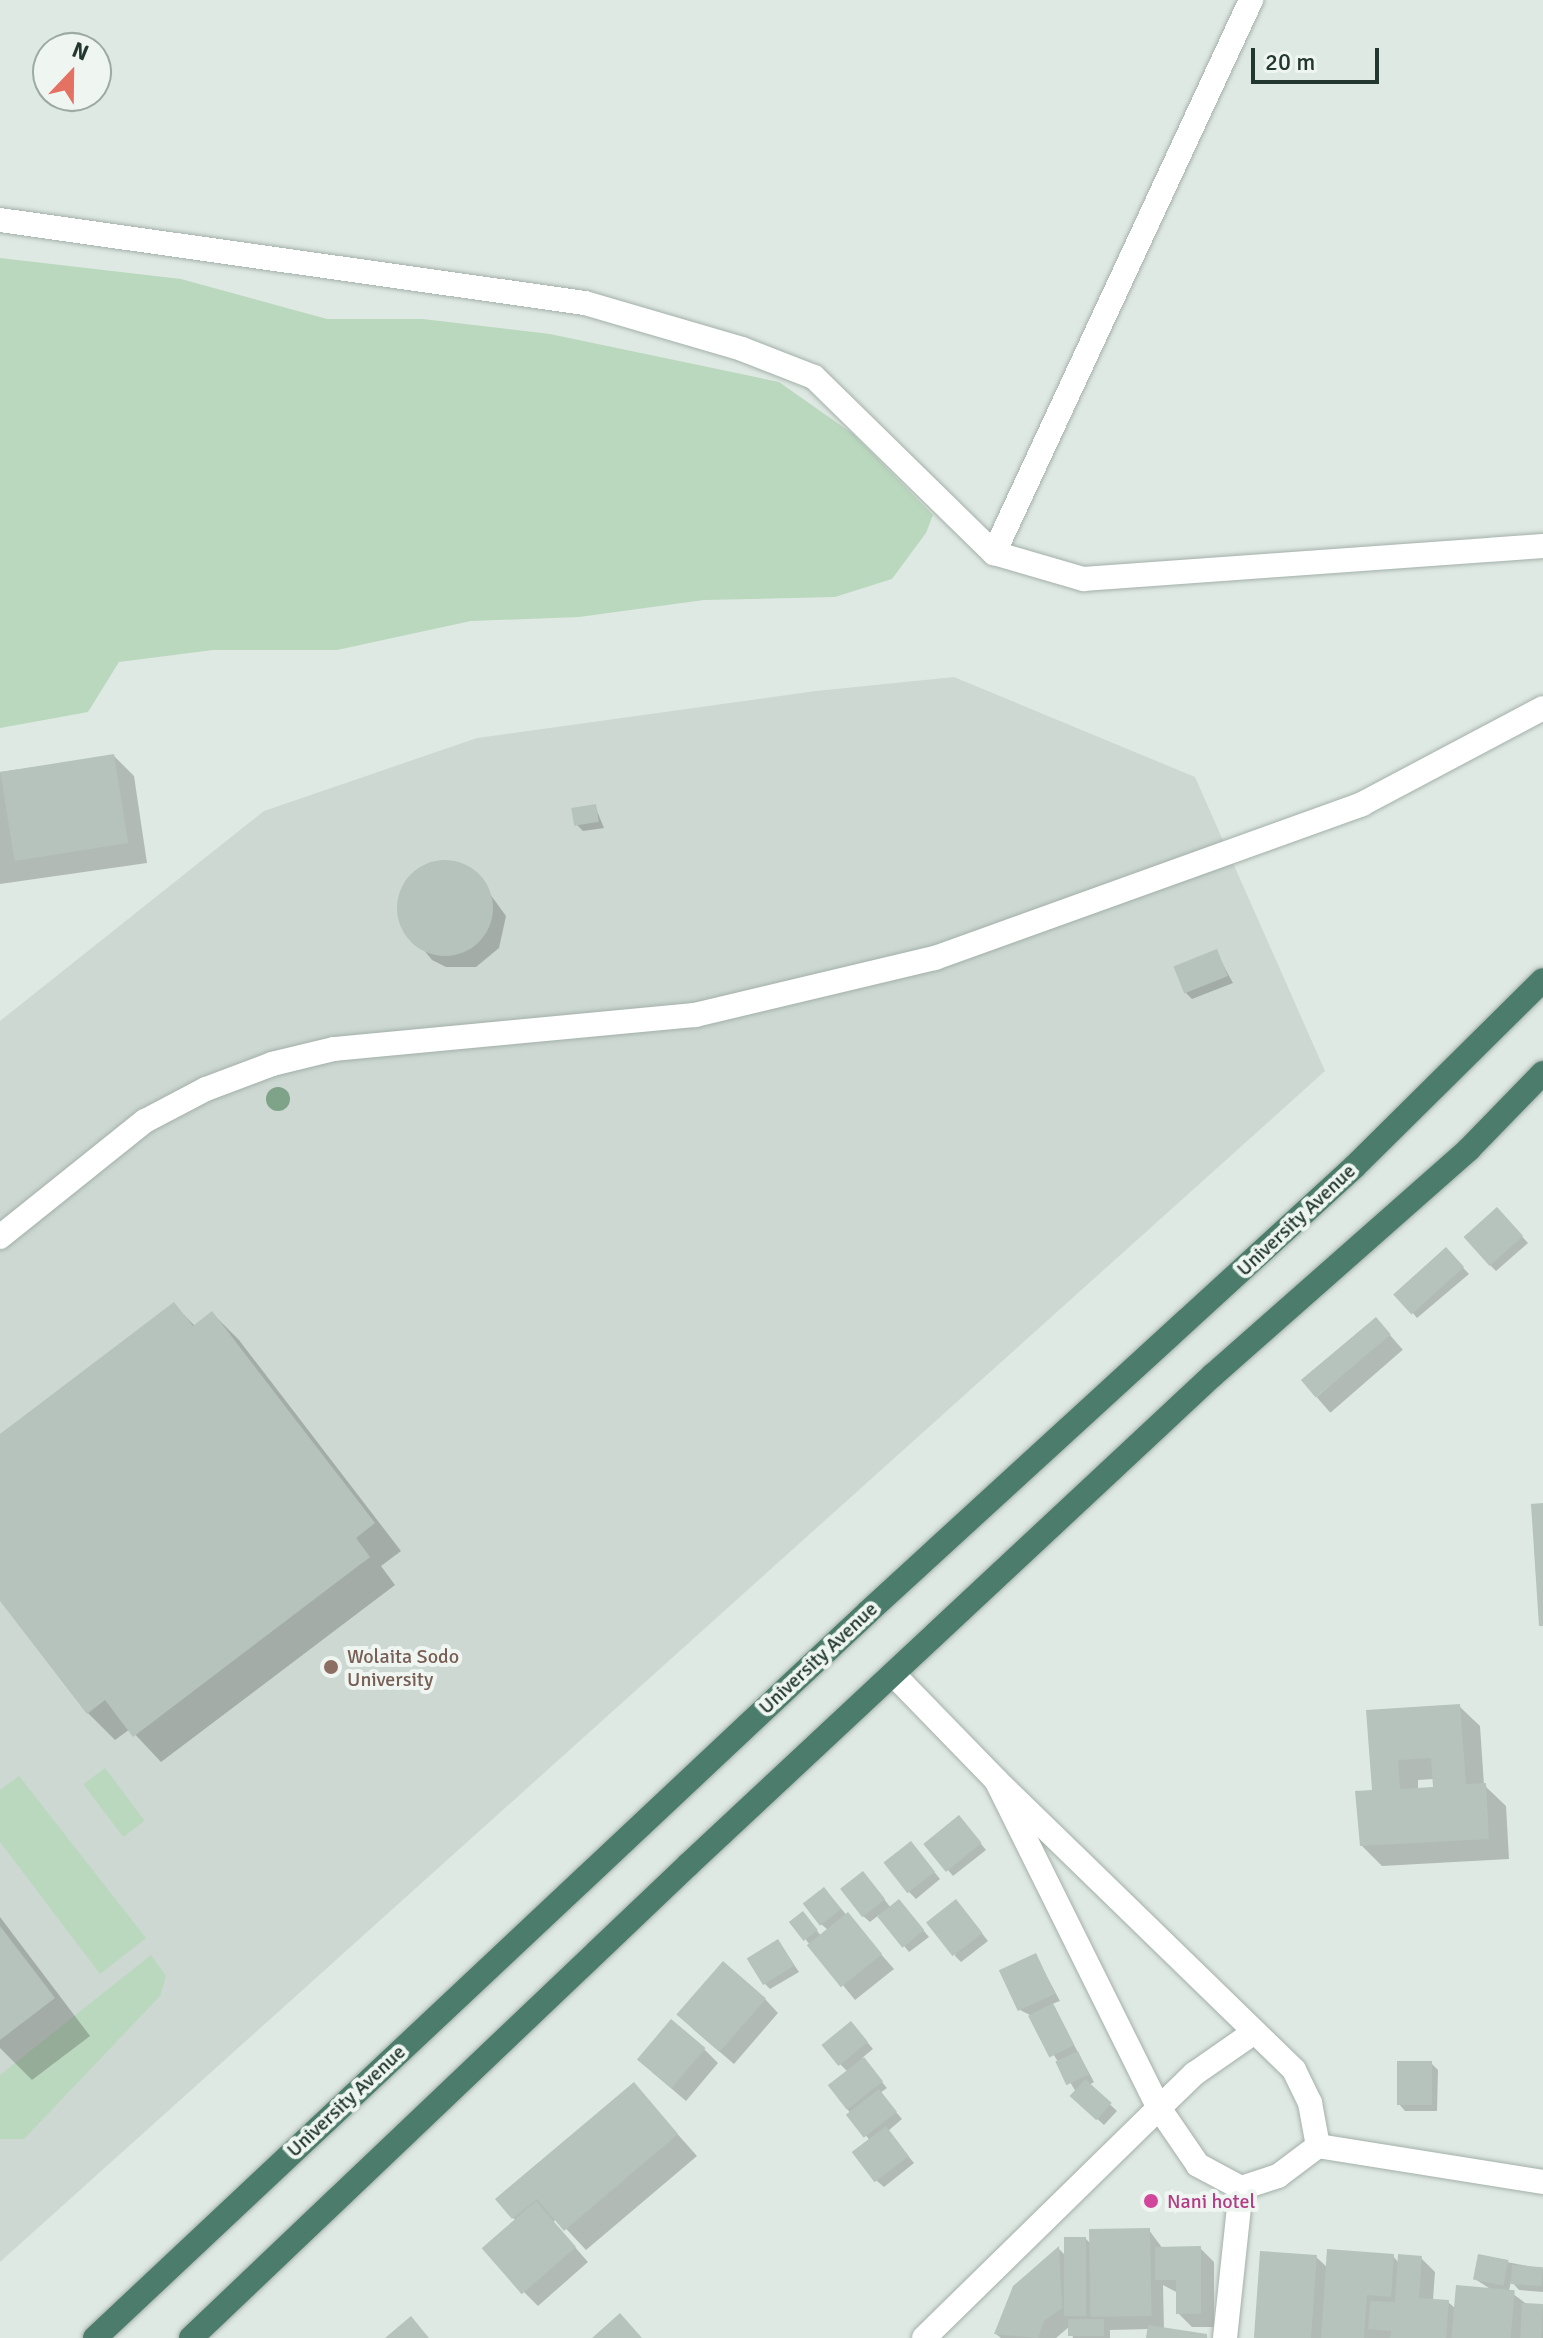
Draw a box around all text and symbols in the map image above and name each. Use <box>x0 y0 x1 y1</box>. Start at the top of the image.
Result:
north arrow <box>32 32 112 112</box>
scale bar <box>1255 32 1383 82</box>
text: N <box>68 36 93 67</box>
text: 20 m <box>1265 47 1315 77</box>
street label: University Avenue <box>1232 1159 1360 1281</box>
street label: University Avenue <box>754 1597 882 1719</box>
place label: Wolaita Sodo University <box>347 1644 459 1691</box>
marker: Wolaita Sodo University <box>322 1658 340 1676</box>
street label: University Avenue <box>282 2040 410 2162</box>
place label: Nani hotel <box>1167 2189 1255 2213</box>
marker: Nani hotel <box>1142 2192 1160 2210</box>

